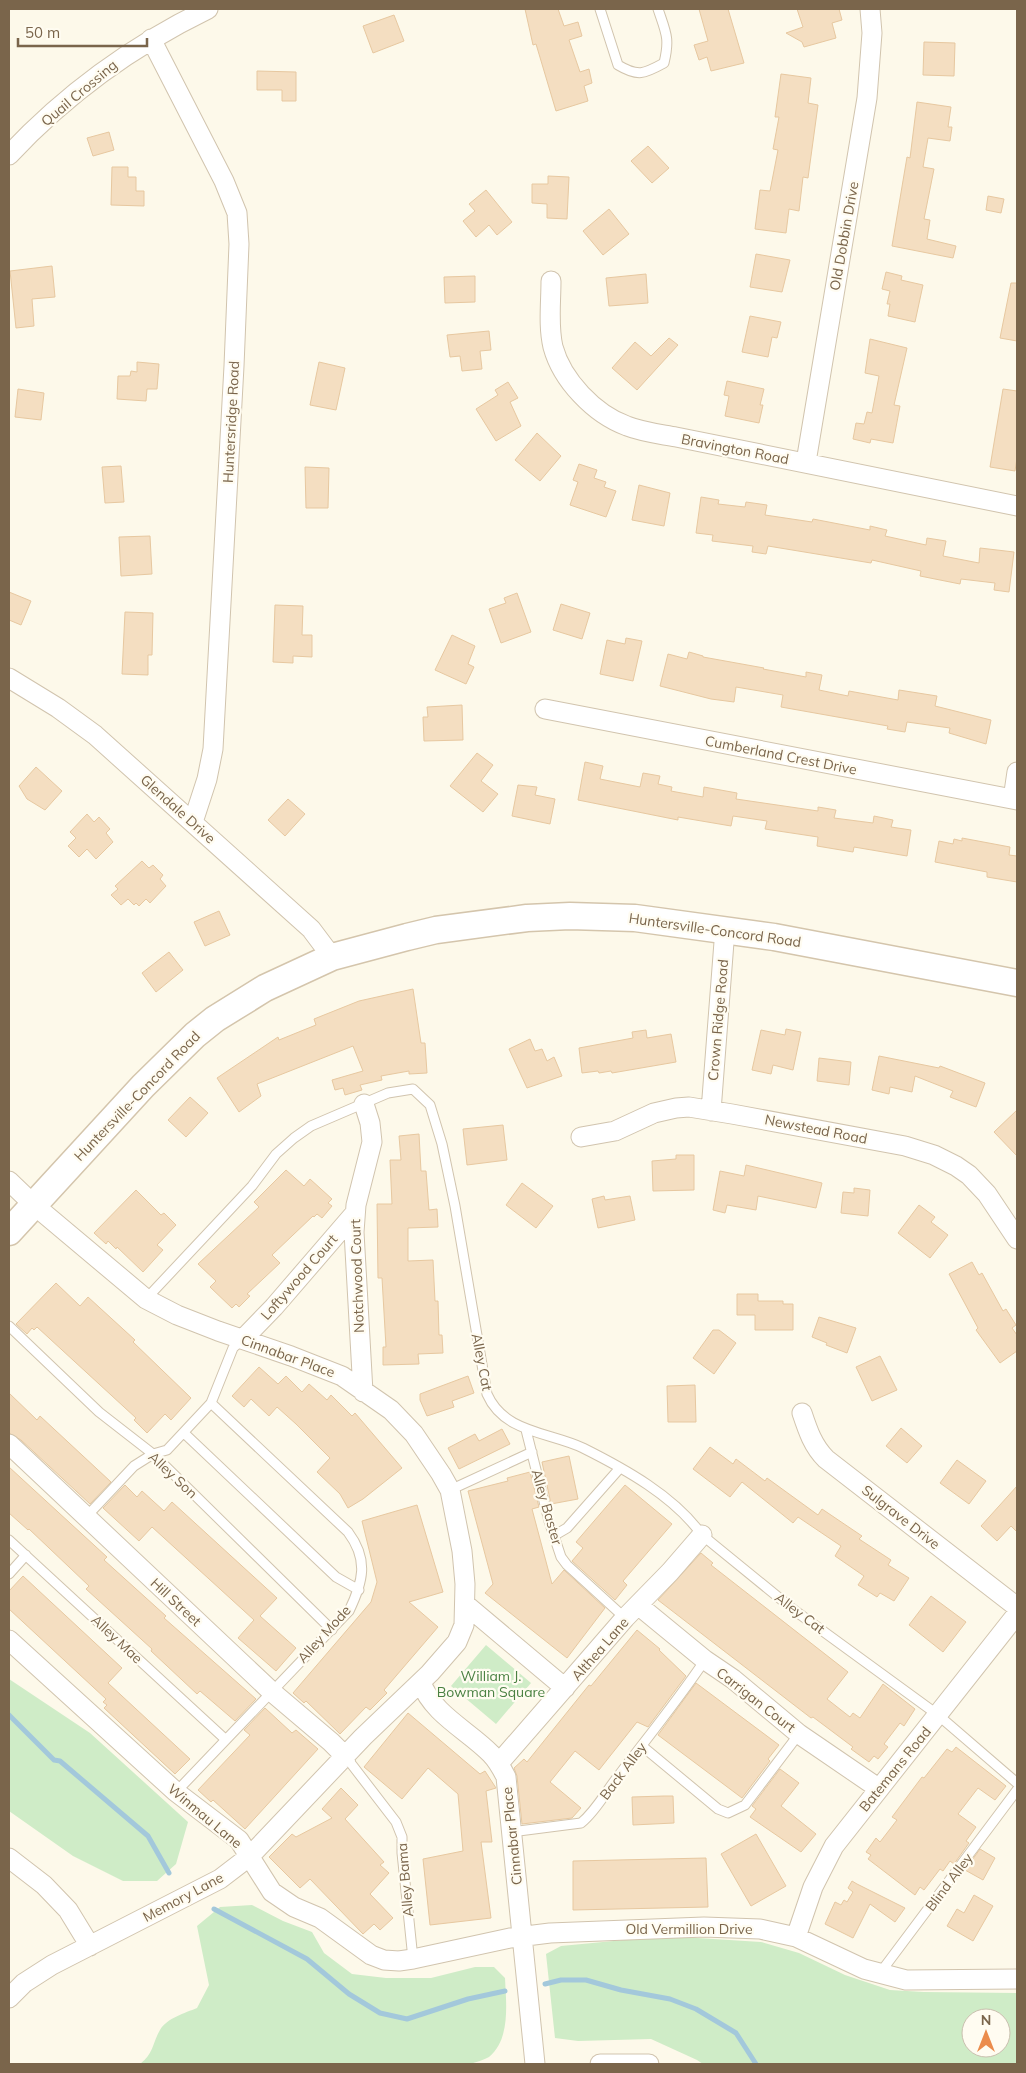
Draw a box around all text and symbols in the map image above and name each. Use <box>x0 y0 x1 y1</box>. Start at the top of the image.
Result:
scale bar <box>18 15 146 47</box>
text: 50 m <box>25 23 60 42</box>
street label: Quail Crossing <box>37 56 121 130</box>
street label: Old Dobbin Drive <box>826 180 862 292</box>
street label: Huntersridge Road <box>219 360 243 484</box>
street label: Bravington Road <box>680 430 790 468</box>
street label: Cumberland Crest Drive <box>704 731 858 779</box>
street label: Glendale Drive <box>137 771 219 847</box>
street label: Huntersville-Concord Road <box>628 909 802 951</box>
street label: Crown Ridge Road <box>704 958 732 1082</box>
street label: Huntersville-Concord Road <box>70 1027 204 1165</box>
street label: Newstead Road <box>763 1110 869 1148</box>
street label: Notchwood Court <box>346 1219 368 1333</box>
street label: Loftywood Court <box>257 1230 341 1324</box>
street label: Cinnabar Place <box>239 1331 337 1381</box>
street label: Alley Cat <box>468 1332 496 1392</box>
street label: Alley Son <box>145 1448 201 1502</box>
street label: Alley Baster <box>528 1467 567 1548</box>
street label: Sulgrave Drive <box>858 1481 944 1553</box>
street label: Hill Street <box>147 1574 205 1630</box>
street label: Alley Cat <box>771 1588 829 1638</box>
street label: Alley Mode <box>293 1601 355 1667</box>
street label: Alley Mae <box>88 1611 146 1667</box>
street label: Althea Lane <box>568 1614 632 1684</box>
street label: Carrigan Court <box>713 1664 799 1737</box>
park label: William J. Bowman Square <box>437 1667 545 1701</box>
street label: Batemans Road <box>855 1723 935 1815</box>
street label: Back Alley <box>595 1738 651 1803</box>
street label: Winmau Lane <box>164 1780 246 1852</box>
street label: Cinnabar Place <box>498 1786 526 1886</box>
street label: Alley Bama <box>393 1842 417 1918</box>
street label: Blind Alley <box>921 1849 977 1915</box>
street label: Memory Lane <box>140 1868 226 1926</box>
street label: Old Vermillion Drive <box>625 1920 753 1938</box>
north arrow <box>961 2008 1011 2058</box>
text: N <box>981 2011 991 2029</box>

